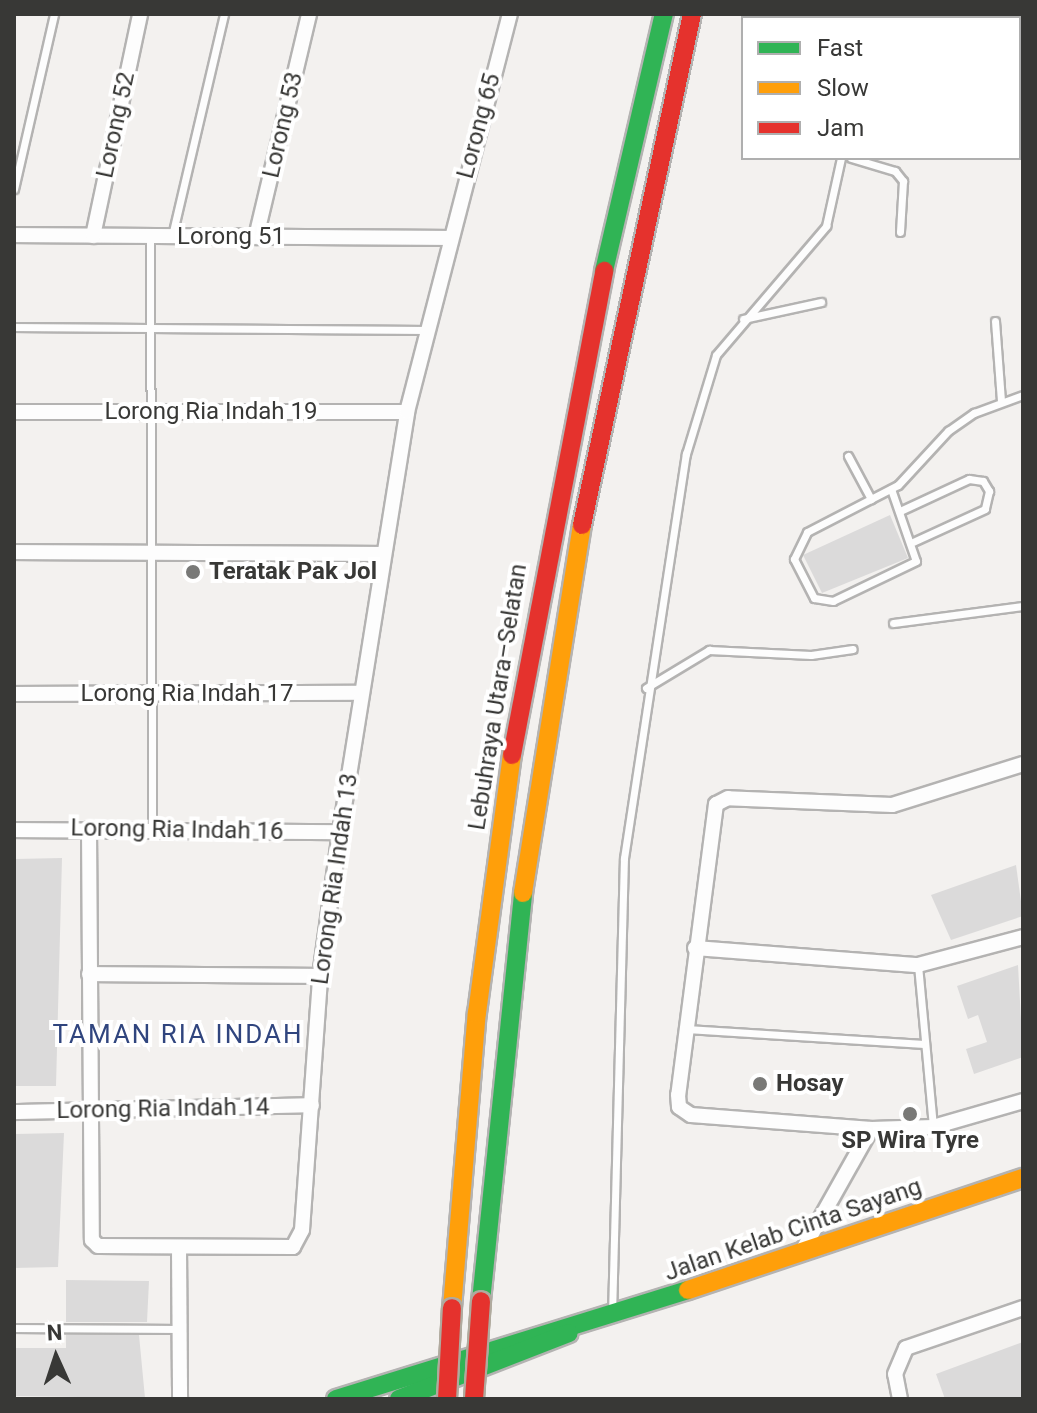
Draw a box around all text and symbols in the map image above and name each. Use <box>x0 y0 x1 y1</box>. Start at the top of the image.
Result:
legend <box>741 16 1021 160</box>
text: Fast <box>817 34 863 62</box>
street label: Lorong 52 <box>91 69 141 181</box>
street label: Lorong 53 <box>257 69 309 181</box>
street label: Lorong 65 <box>451 70 507 182</box>
text: Slow <box>817 74 869 102</box>
text: Jam <box>817 114 864 142</box>
street label: Lorong 51 <box>177 223 285 251</box>
street label: Lorong Ria Indah 19 <box>104 398 318 426</box>
place label: Teratak Pak Jol <box>209 558 377 586</box>
street label: Lebuhraya Utara–Selatan <box>463 562 533 832</box>
marker: Teratak Pak Jol <box>184 563 202 581</box>
street label: Lorong Ria Indah 17 <box>80 680 294 708</box>
street label: Lorong Ria Indah 13 <box>306 772 364 986</box>
street label: Lorong Ria Indah 16 <box>70 814 284 846</box>
district label: TAMAN RIA INDAH <box>52 1019 304 1051</box>
place label: Hosay <box>776 1070 844 1098</box>
marker: Hosay <box>751 1075 769 1093</box>
street label: Lorong Ria Indah 14 <box>56 1093 270 1125</box>
marker: SP Wira Tyre <box>901 1105 919 1123</box>
place label: SP Wira Tyre <box>841 1127 979 1155</box>
street label: Jalan Kelab Cinta Sayang <box>661 1172 925 1288</box>
north arrow <box>16 1317 96 1397</box>
text: N <box>46 1320 63 1345</box>

